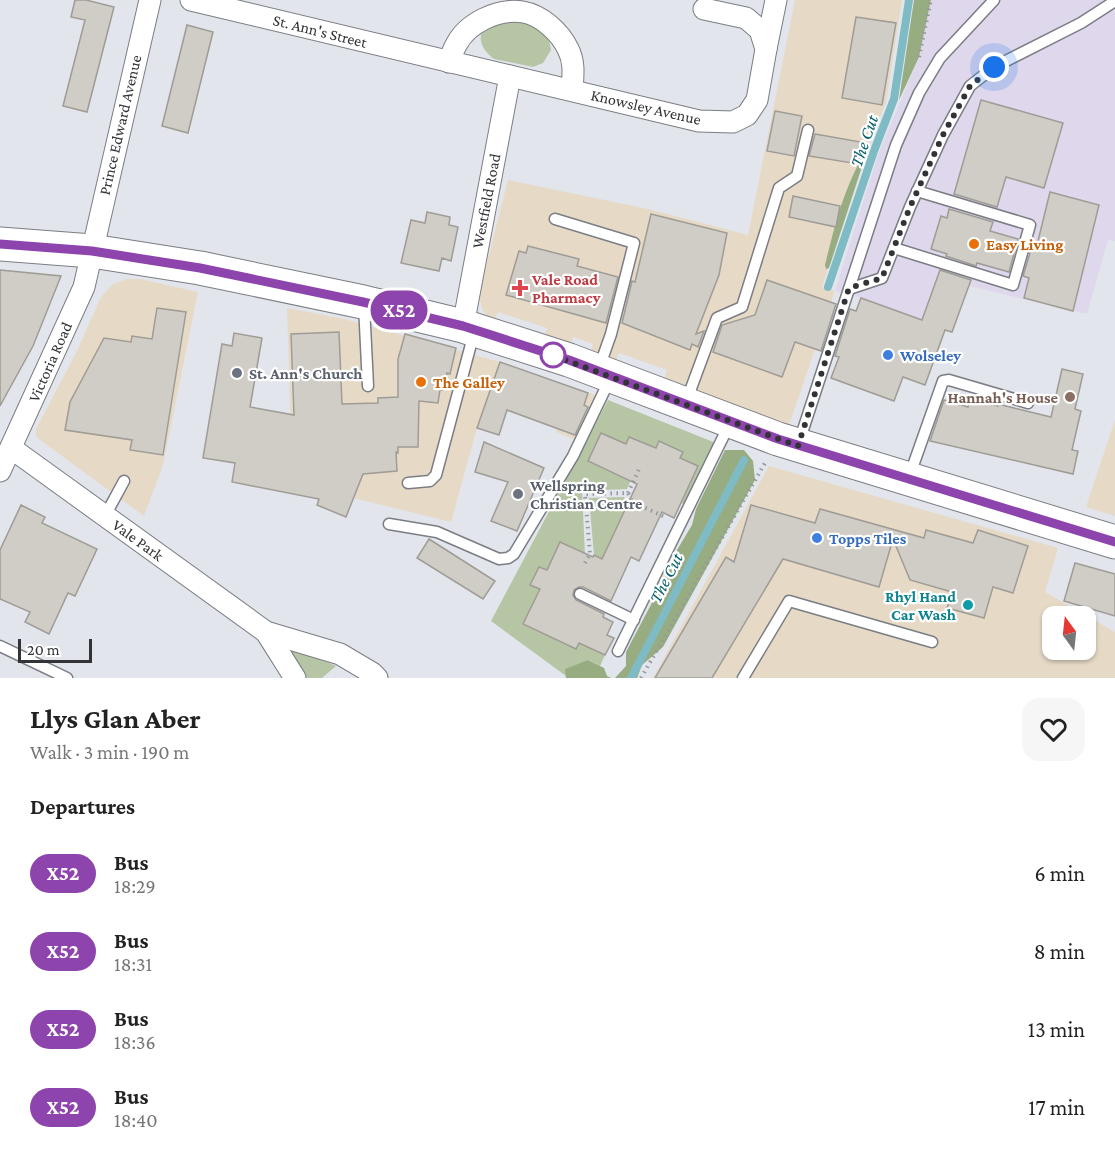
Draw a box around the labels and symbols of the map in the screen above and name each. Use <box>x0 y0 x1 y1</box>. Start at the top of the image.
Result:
street label: St. Ann's Street <box>271 11 369 51</box>
your location <box>979 52 1009 82</box>
street label: Prince Edward Avenue <box>96 53 144 197</box>
street label: Knowsley Avenue <box>589 86 703 129</box>
water label: The Cut <box>846 112 882 170</box>
street label: Westfield Road <box>468 152 504 250</box>
place label: Easy Living <box>986 236 1063 253</box>
marker: Easy Living <box>967 237 981 251</box>
place label: Vale Road Pharmacy <box>531 271 601 306</box>
marker: Vale Road Pharmacy <box>513 281 527 295</box>
line badge: X52 <box>364 290 434 330</box>
street label: Victoria Road <box>25 319 75 405</box>
unlabelled marker <box>540 342 566 368</box>
place label: Wolseley <box>899 347 961 364</box>
marker: Wolseley <box>881 348 895 362</box>
place label: St. Ann's Church <box>249 365 363 382</box>
marker: St. Ann's Church <box>230 366 244 380</box>
place label: The Galley <box>433 374 505 391</box>
marker: The Galley <box>414 375 428 389</box>
place label: Hannah's House <box>948 389 1059 406</box>
marker: Hannah's House <box>1063 390 1077 404</box>
place label: Wellspring Christian Centre <box>529 477 643 512</box>
marker: Wellspring Christian Centre <box>511 487 525 501</box>
street label: Vale Park <box>109 516 167 564</box>
place label: Topps Tiles <box>829 530 907 547</box>
marker: Topps Tiles <box>810 531 824 545</box>
water label: The Cut <box>645 549 687 606</box>
place label: Rhyl Hand Car Wash <box>885 588 956 623</box>
marker: Rhyl Hand Car Wash <box>961 598 975 612</box>
north arrow <box>1042 606 1096 660</box>
scale bar <box>18 636 92 664</box>

